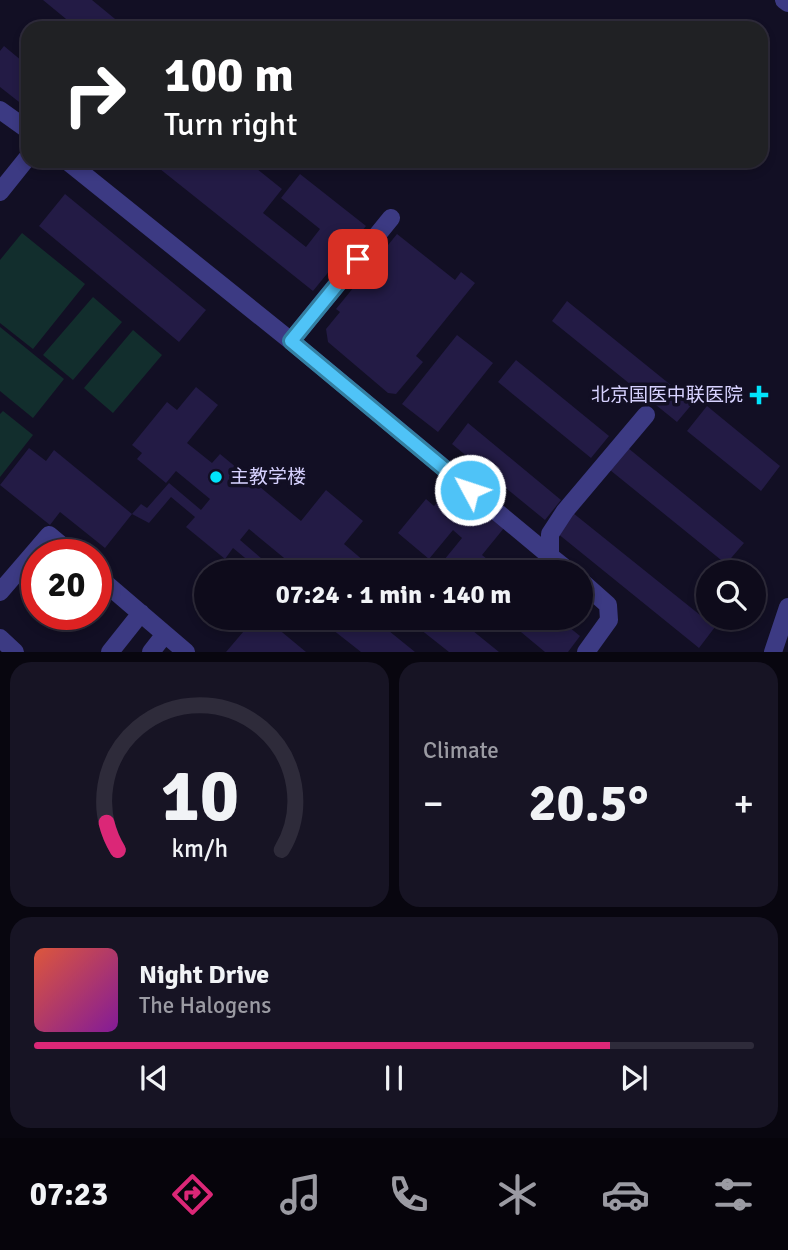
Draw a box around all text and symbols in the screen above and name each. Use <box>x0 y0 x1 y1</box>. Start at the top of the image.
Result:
text: 100 m <box>164 45 294 105</box>
icon: right <box>49 49 140 140</box>
text: Turn right <box>164 105 297 144</box>
pin <box>328 229 388 289</box>
icon: arrive <box>339 240 377 278</box>
place label: 北京国医中联医院 <box>591 383 743 407</box>
marker: 北京国医中联医院 <box>749 385 769 405</box>
position arrow <box>433 453 507 527</box>
place label: 主教学楼 <box>230 465 306 489</box>
marker: 主教学楼 <box>208 469 224 485</box>
speed limit sign: 20 <box>21 539 112 630</box>
map controls <box>696 560 766 630</box>
button: search <box>696 560 766 630</box>
text: 07:24 · 1 min · 140 m <box>276 579 511 611</box>
text: Climate <box>423 736 499 765</box>
text: 10 <box>160 753 239 842</box>
text: 20.5° <box>529 771 648 835</box>
text: − <box>423 780 444 827</box>
text: + <box>733 780 754 827</box>
text: km/h <box>171 833 228 864</box>
text: Night Drive <box>139 959 269 991</box>
text: The Halogens <box>139 991 271 1020</box>
icon: previous <box>135 1059 173 1097</box>
icon: pause <box>375 1059 413 1097</box>
icon: next <box>615 1059 653 1097</box>
icon: directions <box>168 1170 217 1219</box>
icon: music <box>276 1170 325 1219</box>
icon: phone <box>384 1170 433 1219</box>
icon: climate <box>493 1170 542 1219</box>
icon: car <box>601 1170 650 1219</box>
icon: filters <box>709 1170 758 1219</box>
text: 07:23 <box>30 1175 108 1214</box>

